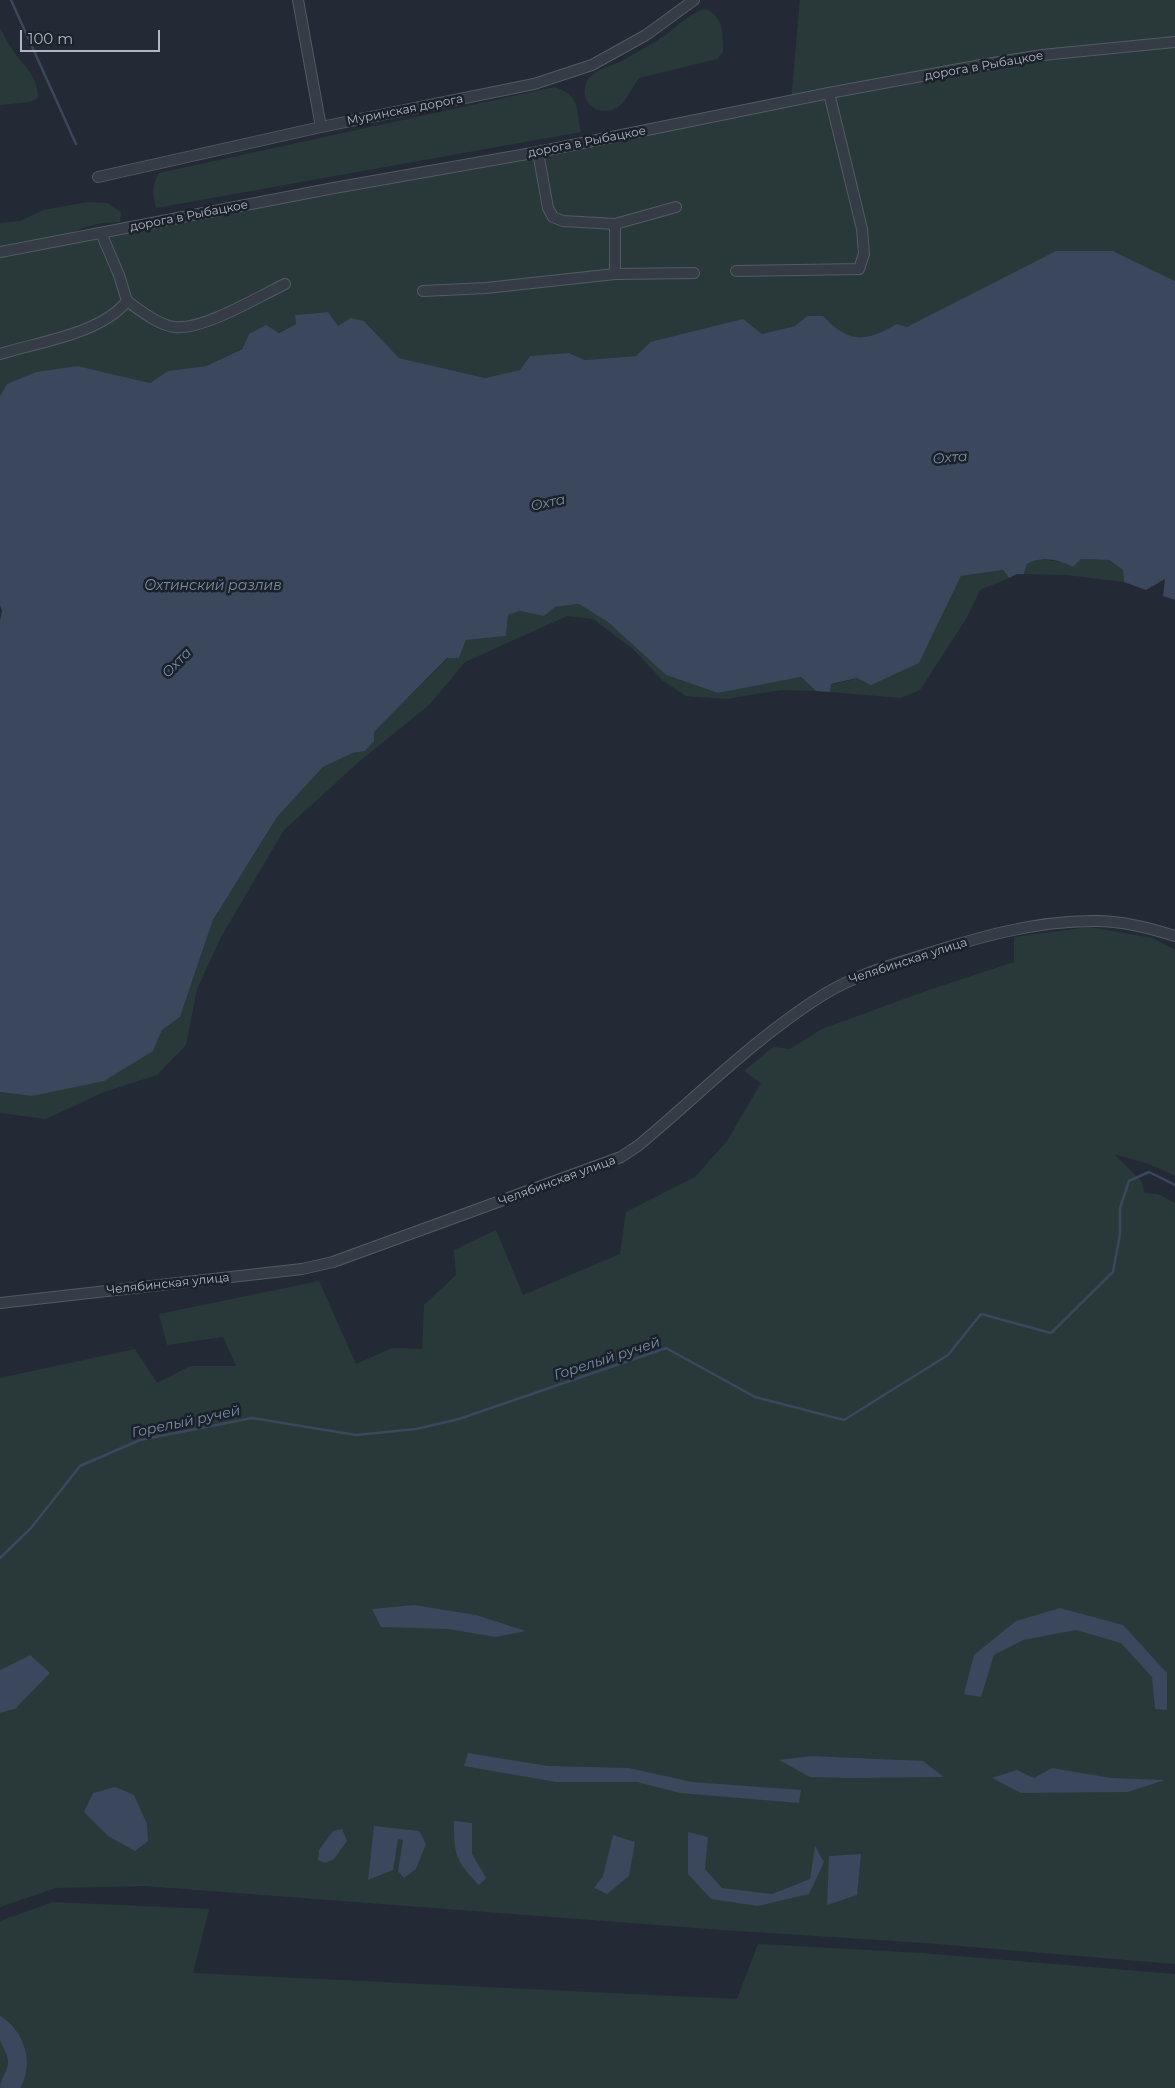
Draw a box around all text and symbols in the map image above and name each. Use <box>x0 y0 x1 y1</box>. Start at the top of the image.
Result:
scale bar <box>22 20 162 52</box>
text: 100 m <box>28 29 73 48</box>
street label: дорога в Рыбацкое <box>924 48 1044 84</box>
street label: Муринская дорога <box>346 92 464 128</box>
street label: дорога в Рыбацкое <box>527 123 647 161</box>
street label: дорога в Рыбацкое <box>129 197 249 235</box>
water label: Охта <box>932 448 968 468</box>
water label: Охта <box>529 491 567 515</box>
water label: Охтинский разлив <box>144 578 282 594</box>
water label: Охта <box>159 645 195 681</box>
street label: Челябинская улица <box>847 935 969 987</box>
street label: Челябинская улица <box>497 1153 617 1209</box>
street label: Челябинская улица <box>106 1270 230 1298</box>
water label: Горелый ручей <box>552 1334 662 1384</box>
water label: Горелый ручей <box>130 1402 242 1442</box>

